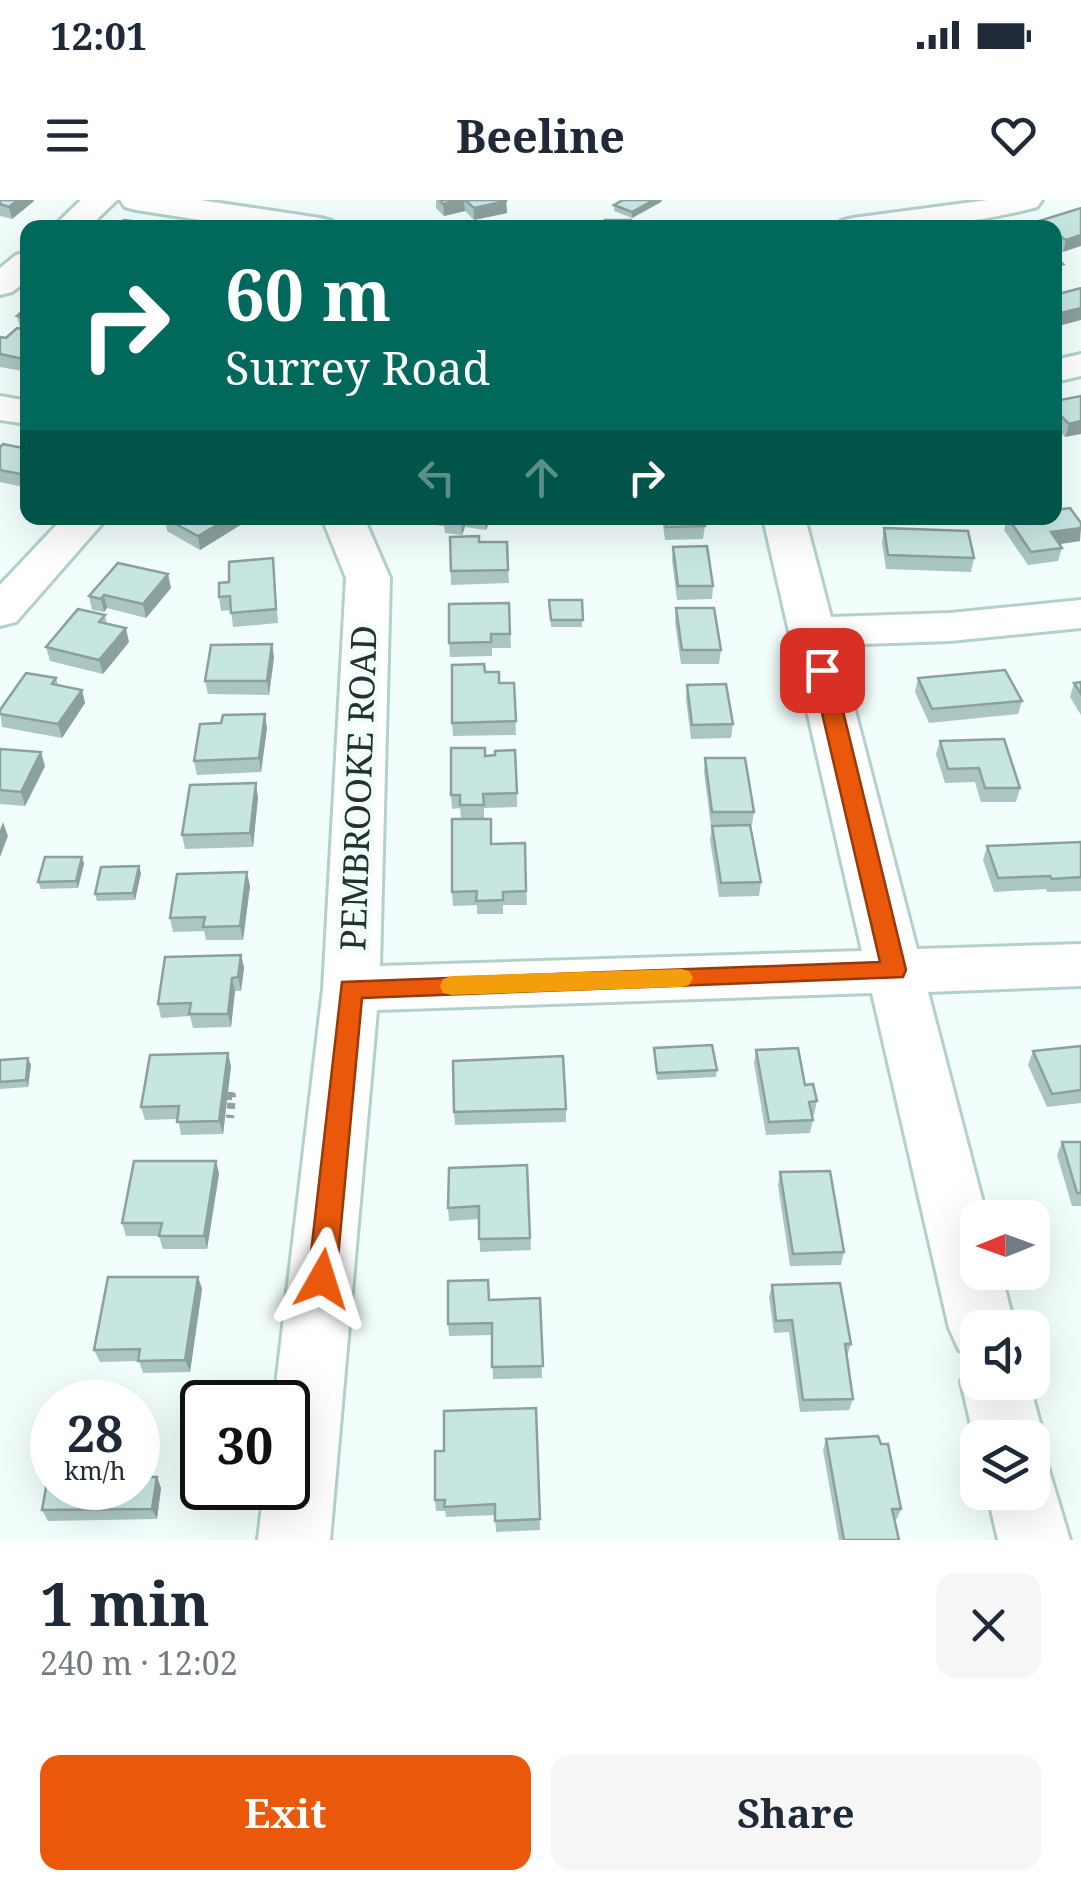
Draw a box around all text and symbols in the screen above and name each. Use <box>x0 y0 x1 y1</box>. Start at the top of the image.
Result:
text: 12:01 <box>50 9 147 61</box>
text: Beeline <box>456 105 625 166</box>
icon: menu <box>40 108 95 163</box>
icon: heart <box>986 108 1041 163</box>
text: 60 m <box>225 246 391 342</box>
icon: right <box>60 260 190 390</box>
text: Surrey Road <box>225 337 490 398</box>
icon: left <box>409 450 464 505</box>
icon: ahead <box>514 450 569 505</box>
icon: right <box>619 450 674 505</box>
street label: PEMBROOKE ROAD <box>328 624 387 952</box>
pin <box>780 628 865 713</box>
icon: arrive <box>795 643 850 698</box>
north arrow <box>960 1200 1050 1290</box>
map controls <box>960 1200 1050 1510</box>
position arrow <box>270 1227 374 1331</box>
button: sound <box>960 1310 1050 1400</box>
speed limit sign: 30 <box>180 1380 310 1510</box>
text: 28 <box>67 1399 123 1467</box>
button: layers <box>960 1420 1050 1510</box>
text: km/h <box>64 1453 126 1487</box>
text: 1 min <box>40 1562 210 1644</box>
button: close <box>936 1573 1041 1678</box>
text: 240 m · 12:02 <box>40 1641 238 1684</box>
button: Exit <box>40 1755 531 1870</box>
button: Share <box>551 1755 1041 1870</box>

